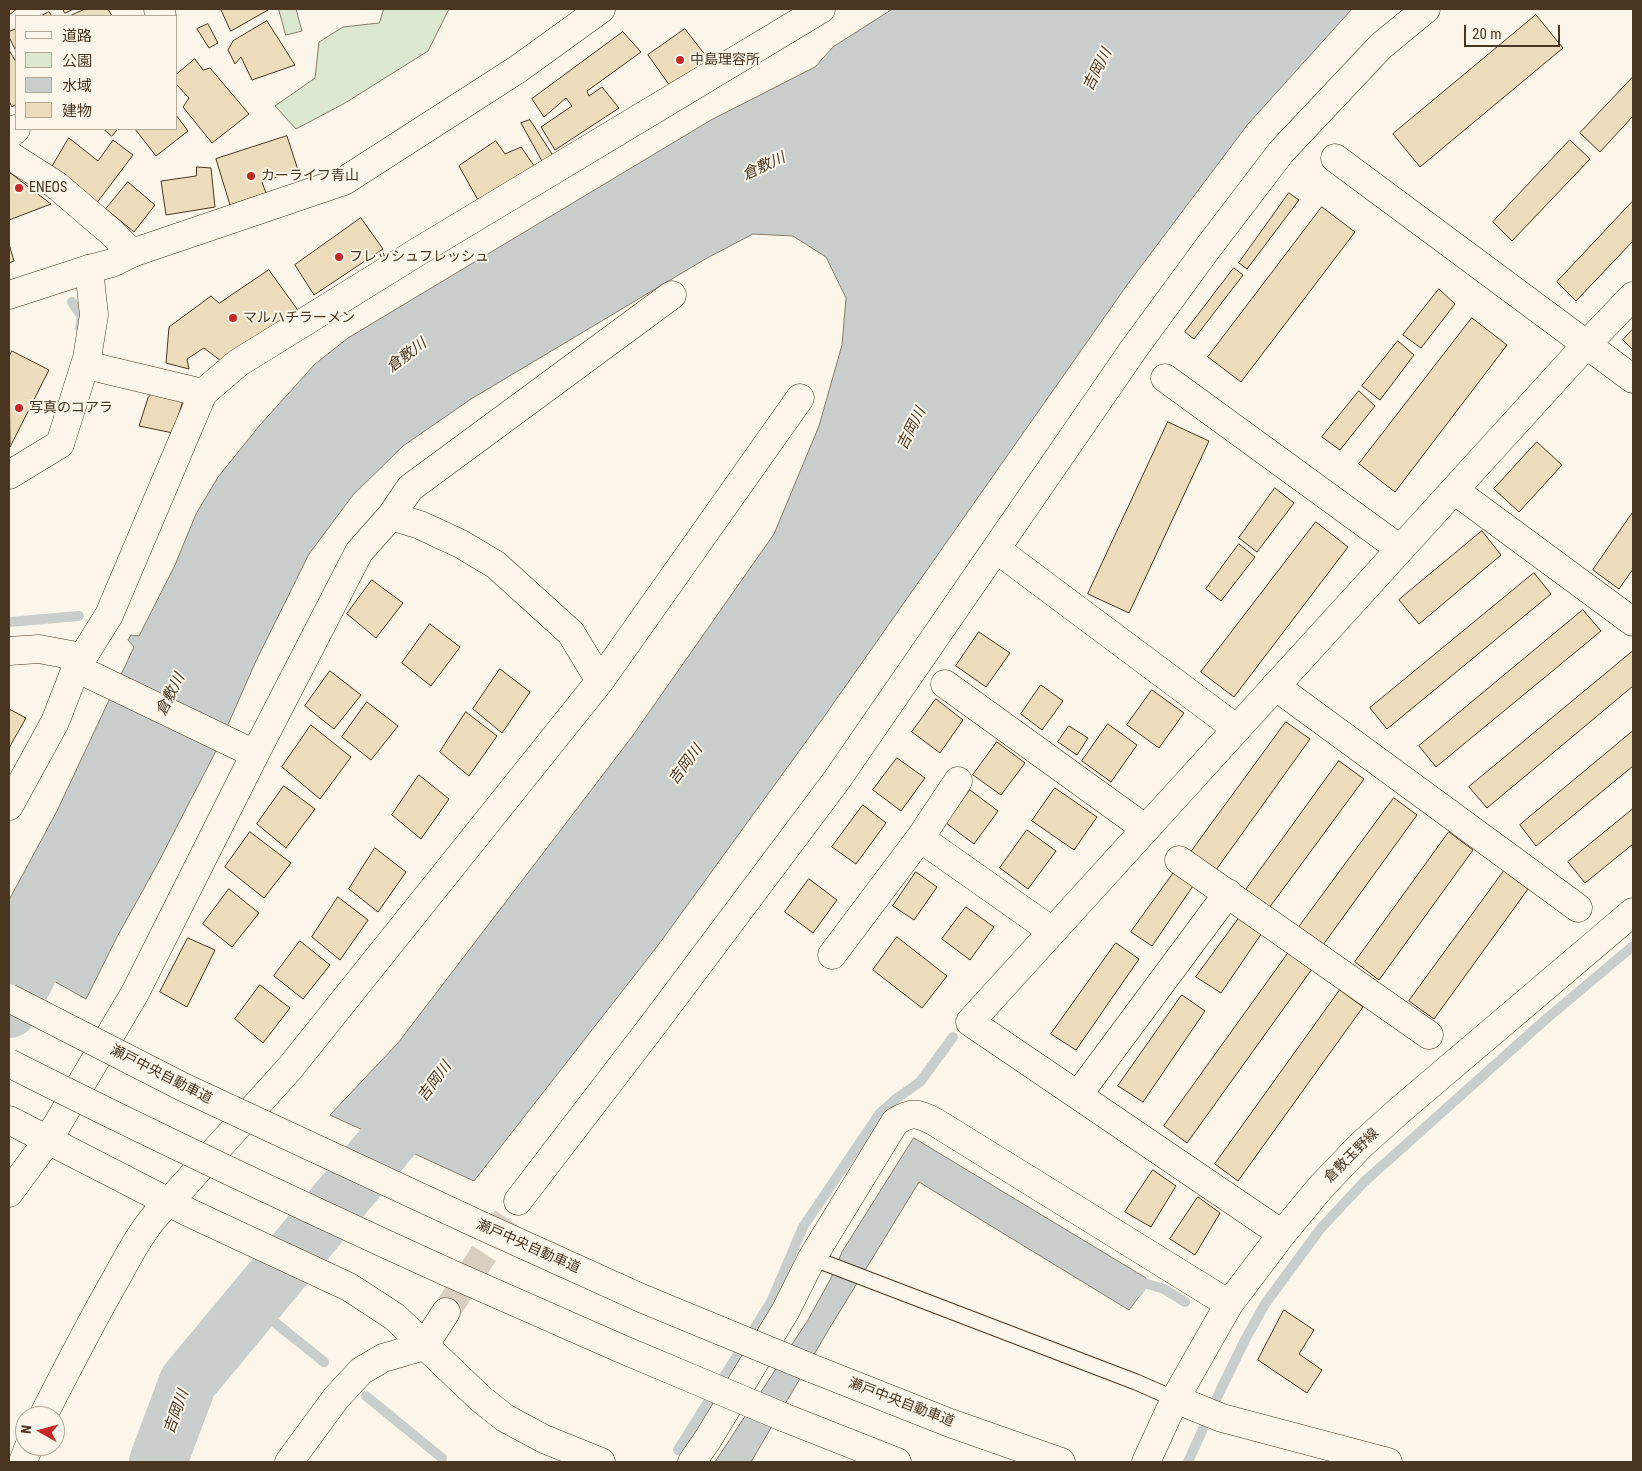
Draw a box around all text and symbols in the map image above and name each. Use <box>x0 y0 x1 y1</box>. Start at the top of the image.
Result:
legend <box>15 15 178 130</box>
scale bar <box>1467 15 1563 47</box>
text: 20 m <box>1472 25 1502 43</box>
text: 道路 <box>62 27 92 45</box>
water label: 吉岡川 <box>1080 46 1116 94</box>
text: 公園 <box>62 52 92 70</box>
place label: 中島理容所 <box>690 52 760 68</box>
marker: 中島理容所 <box>674 54 686 66</box>
text: 水域 <box>62 77 92 95</box>
text: 建物 <box>62 102 92 120</box>
water label: 倉敷川 <box>740 149 788 185</box>
place label: カーライフ青山 <box>261 168 359 184</box>
marker: カーライフ青山 <box>245 170 257 182</box>
place label: ENEOS <box>29 180 67 196</box>
marker: ENEOS <box>13 182 25 194</box>
place label: フレッシュフレッシュ <box>349 249 489 265</box>
marker: フレッシュフレッシュ <box>333 251 345 263</box>
place label: マルハチラーメン <box>243 310 355 326</box>
marker: マルハチラーメン <box>227 312 239 324</box>
water label: 倉敷川 <box>384 335 430 377</box>
place label: 写真のコアラ <box>29 400 113 416</box>
marker: 写真のコアラ <box>13 402 25 414</box>
water label: 吉岡川 <box>894 405 930 453</box>
water label: 倉敷川 <box>153 671 189 719</box>
water label: 吉岡川 <box>665 742 707 788</box>
street label: 瀬戸中央自動車道 <box>107 1042 215 1108</box>
water label: 吉岡川 <box>414 1059 456 1105</box>
street label: 倉敷玉野線 <box>1321 1125 1383 1187</box>
street label: 瀬戸中央自動車道 <box>473 1217 583 1277</box>
street label: 瀬戸中央自動車道 <box>846 1375 956 1431</box>
water label: 吉岡川 <box>161 1388 193 1436</box>
north arrow <box>15 1406 65 1456</box>
text: N <box>18 1424 35 1435</box>

